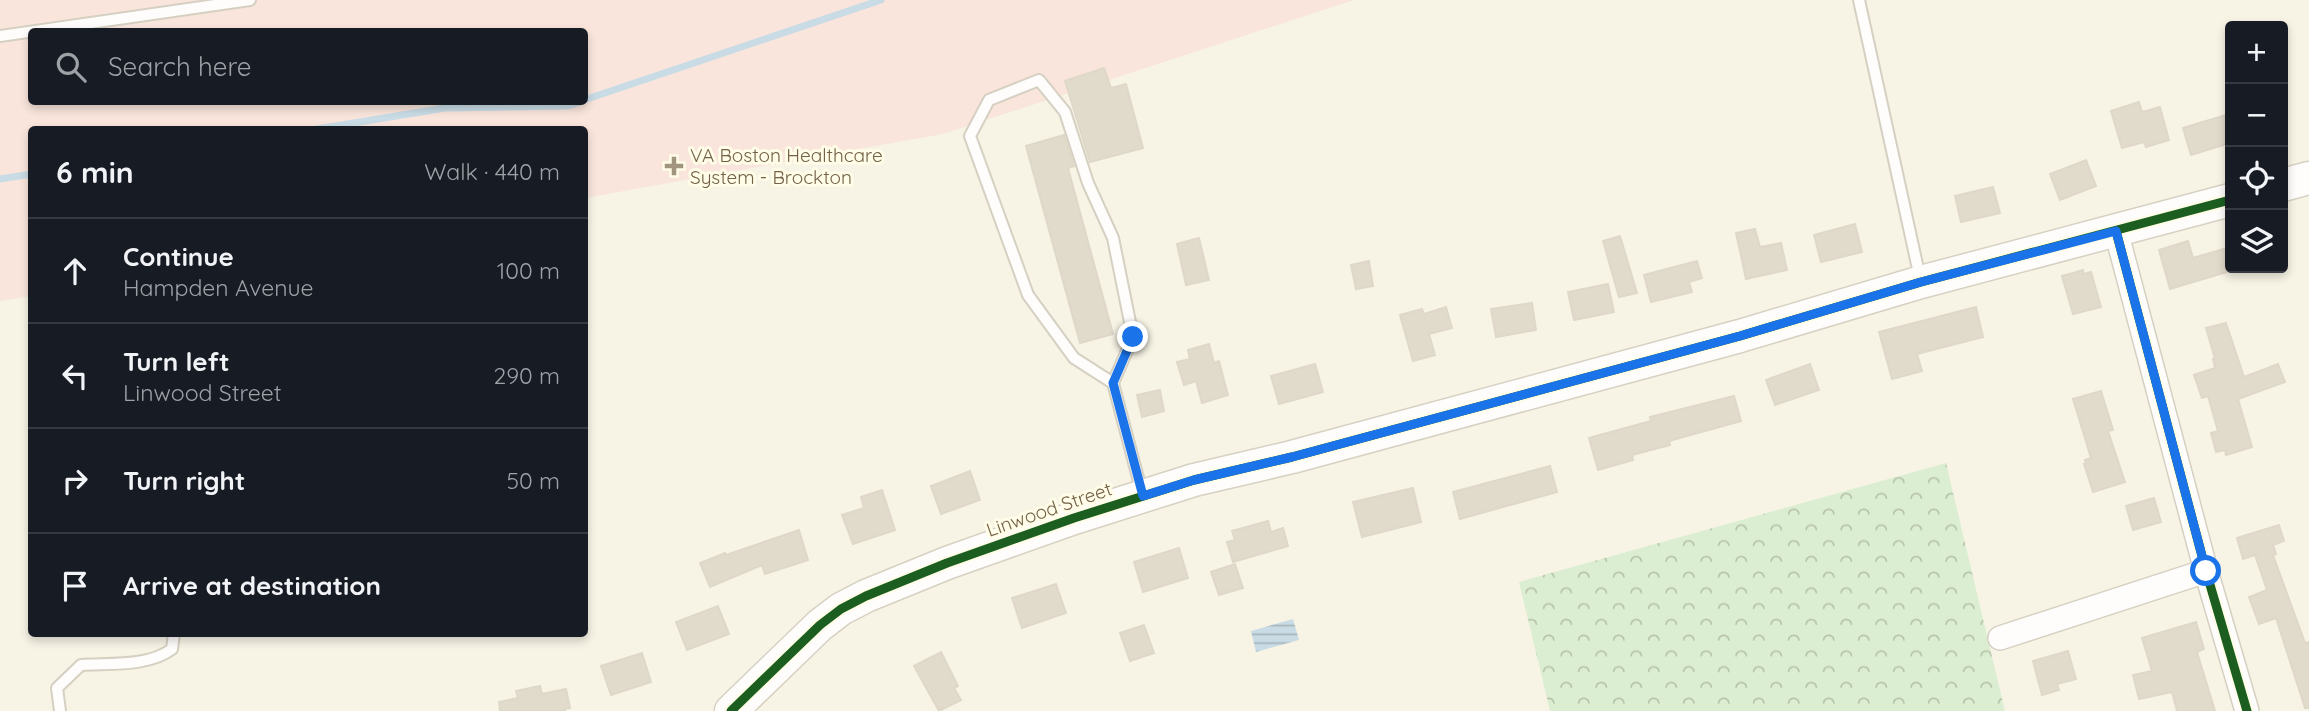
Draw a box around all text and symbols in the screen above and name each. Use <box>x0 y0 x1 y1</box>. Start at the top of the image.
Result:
map controls <box>2225 21 2288 273</box>
button: + <box>2225 21 2288 84</box>
search box <box>28 28 588 105</box>
icon: search <box>52 48 90 86</box>
text: Search here <box>108 50 252 83</box>
button: − <box>2225 84 2288 147</box>
place label: VA Boston Healthcare System - Brockton <box>690 143 883 189</box>
button: locate <box>2225 147 2288 210</box>
text: 6 min <box>56 153 134 191</box>
marker: VA Boston Healthcare System - Brockton <box>664 156 684 176</box>
text: Walk · 440 m <box>424 157 560 186</box>
button: layers <box>2225 210 2288 273</box>
text: Continue <box>123 240 234 273</box>
icon: ahead <box>56 252 94 290</box>
text: 100 m <box>497 256 560 285</box>
text: Hampden Avenue <box>123 273 314 302</box>
route end <box>1117 321 1148 352</box>
text: Turn left <box>123 345 230 378</box>
icon: left <box>56 357 94 395</box>
text: 290 m <box>493 361 560 390</box>
text: Linwood Street <box>123 378 282 407</box>
icon: right <box>56 462 94 500</box>
text: Turn right <box>123 464 245 497</box>
text: 50 m <box>507 466 560 495</box>
street label: Linwood Street <box>983 476 1115 542</box>
route start <box>2190 555 2221 586</box>
icon: arrive <box>56 567 94 605</box>
text: Arrive at destination <box>123 569 381 602</box>

